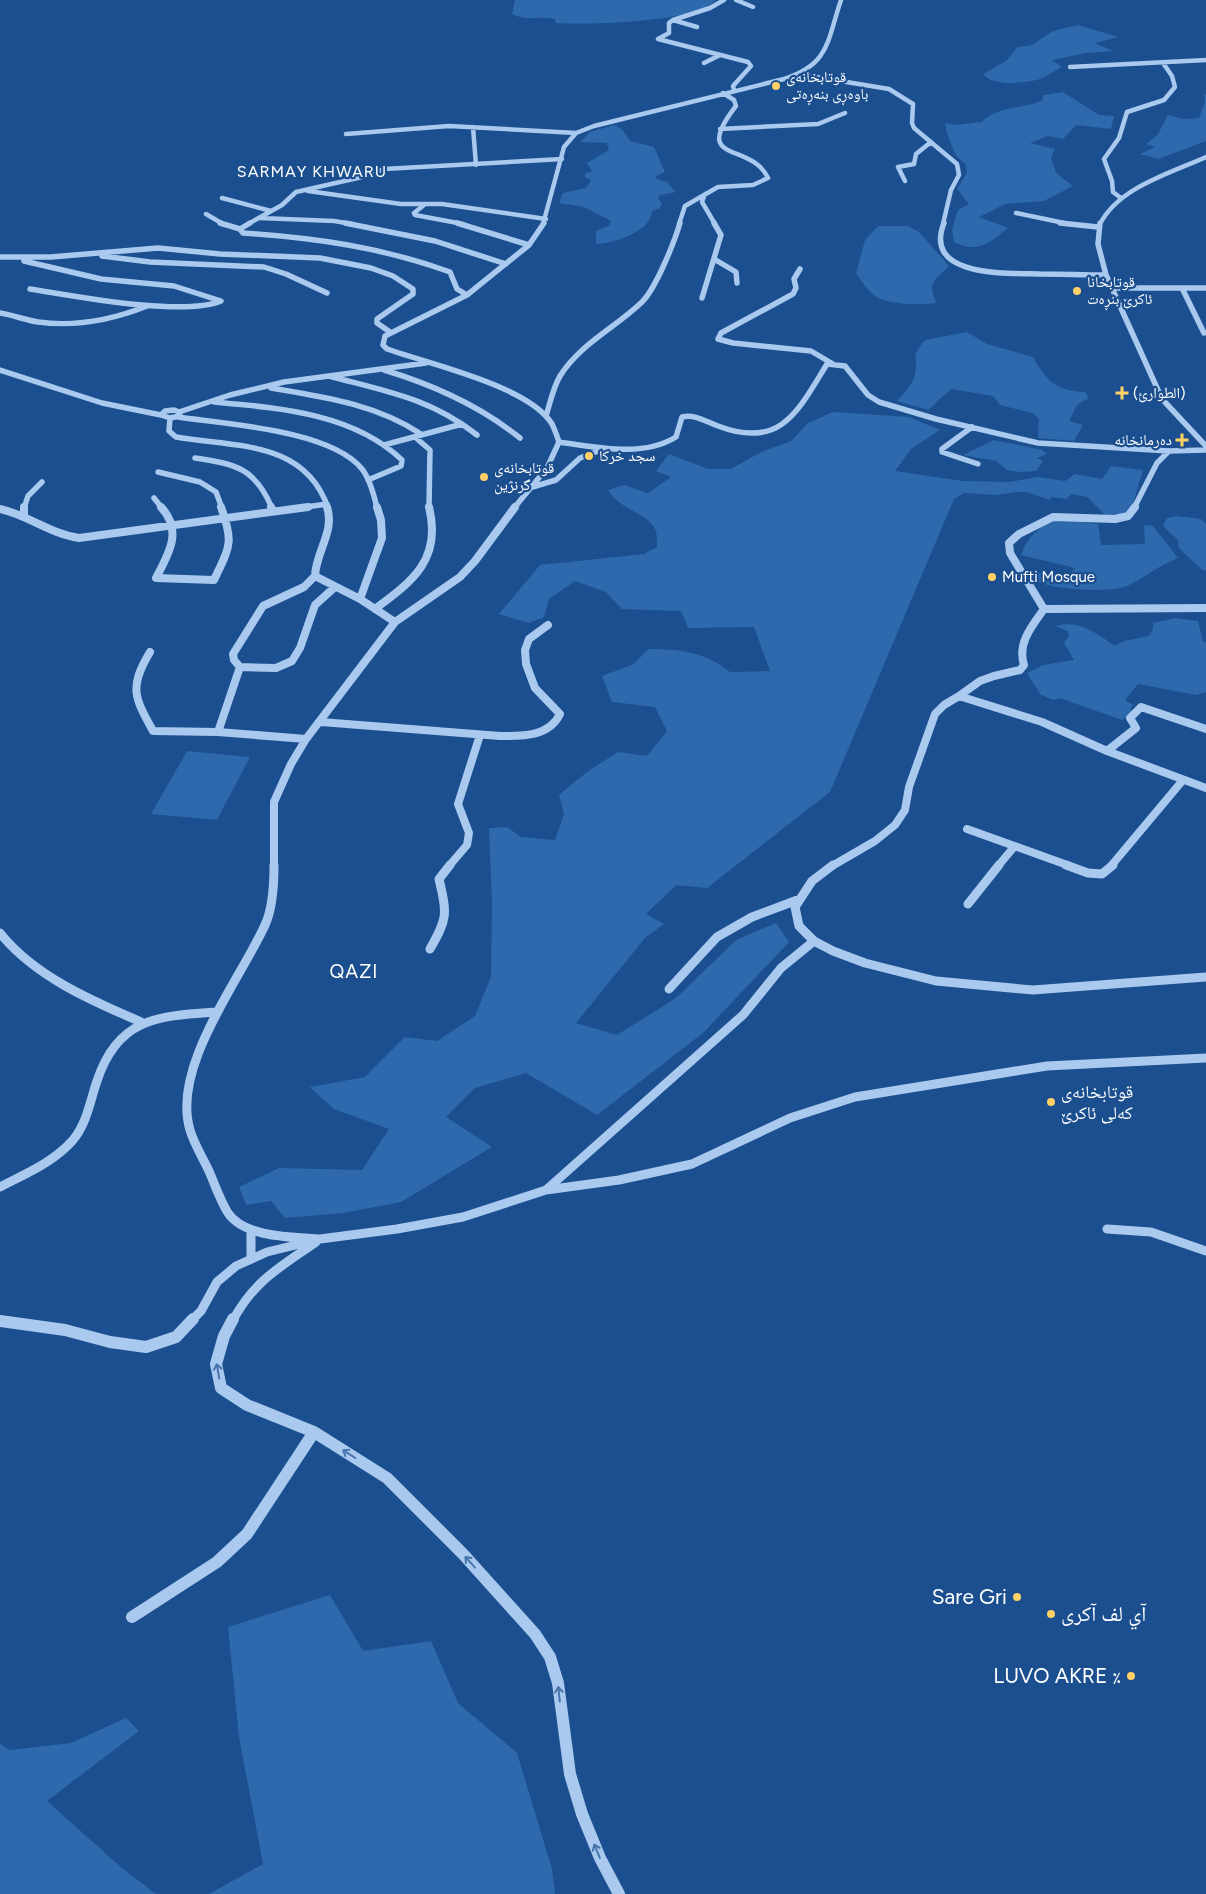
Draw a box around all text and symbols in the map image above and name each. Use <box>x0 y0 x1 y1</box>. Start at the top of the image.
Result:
place label: قوتابخانەی باوەڕی بنەڕەتی <box>786 68 868 106</box>
marker: قوتابخانەی باوەڕی بنەڕەتی <box>770 80 782 92</box>
district label: SARMAY KHWARU <box>237 162 387 181</box>
place label: قوتابخانا ئاکرێ بنڕەت <box>1087 273 1152 311</box>
marker: قوتابخانا ئاکرێ بنڕەت <box>1071 285 1083 297</box>
place label: (الطوارئ) <box>1133 384 1185 403</box>
marker: (الطوارئ) <box>1115 386 1129 400</box>
place label: دەرمانخانە <box>1114 431 1172 449</box>
marker: دەرمانخانە <box>1176 434 1188 446</box>
place label: سجد خركا <box>599 447 655 465</box>
marker: سجد خركا <box>583 450 595 462</box>
place label: قوتابخانەی گرنژین <box>494 459 554 495</box>
marker: قوتابخانەی گرنژین <box>478 471 490 483</box>
place label: Mufti Mosque <box>1002 568 1095 586</box>
marker: Mufti Mosque <box>986 571 998 583</box>
district label: QAZI <box>329 960 379 983</box>
place label: قوتابخانەی کەلی ئاکرێ <box>1061 1081 1133 1124</box>
marker: قوتابخانەی کەلی ئاکرێ <box>1045 1096 1057 1108</box>
one-way arrow <box>212 1363 222 1379</box>
one-way arrow <box>343 1449 357 1459</box>
one-way arrow <box>464 1556 476 1569</box>
place label: Sare Gri <box>932 1584 1007 1609</box>
marker: Sare Gri <box>1011 1591 1023 1603</box>
place label: آي لف آكری <box>1061 1601 1147 1630</box>
marker: آي لف آكری <box>1045 1608 1057 1620</box>
place label: LUVO AKRE ٪ <box>993 1663 1121 1688</box>
marker: LUVO AKRE ٪ <box>1125 1670 1137 1682</box>
one-way arrow <box>554 1686 564 1702</box>
one-way arrow <box>592 1844 601 1859</box>

